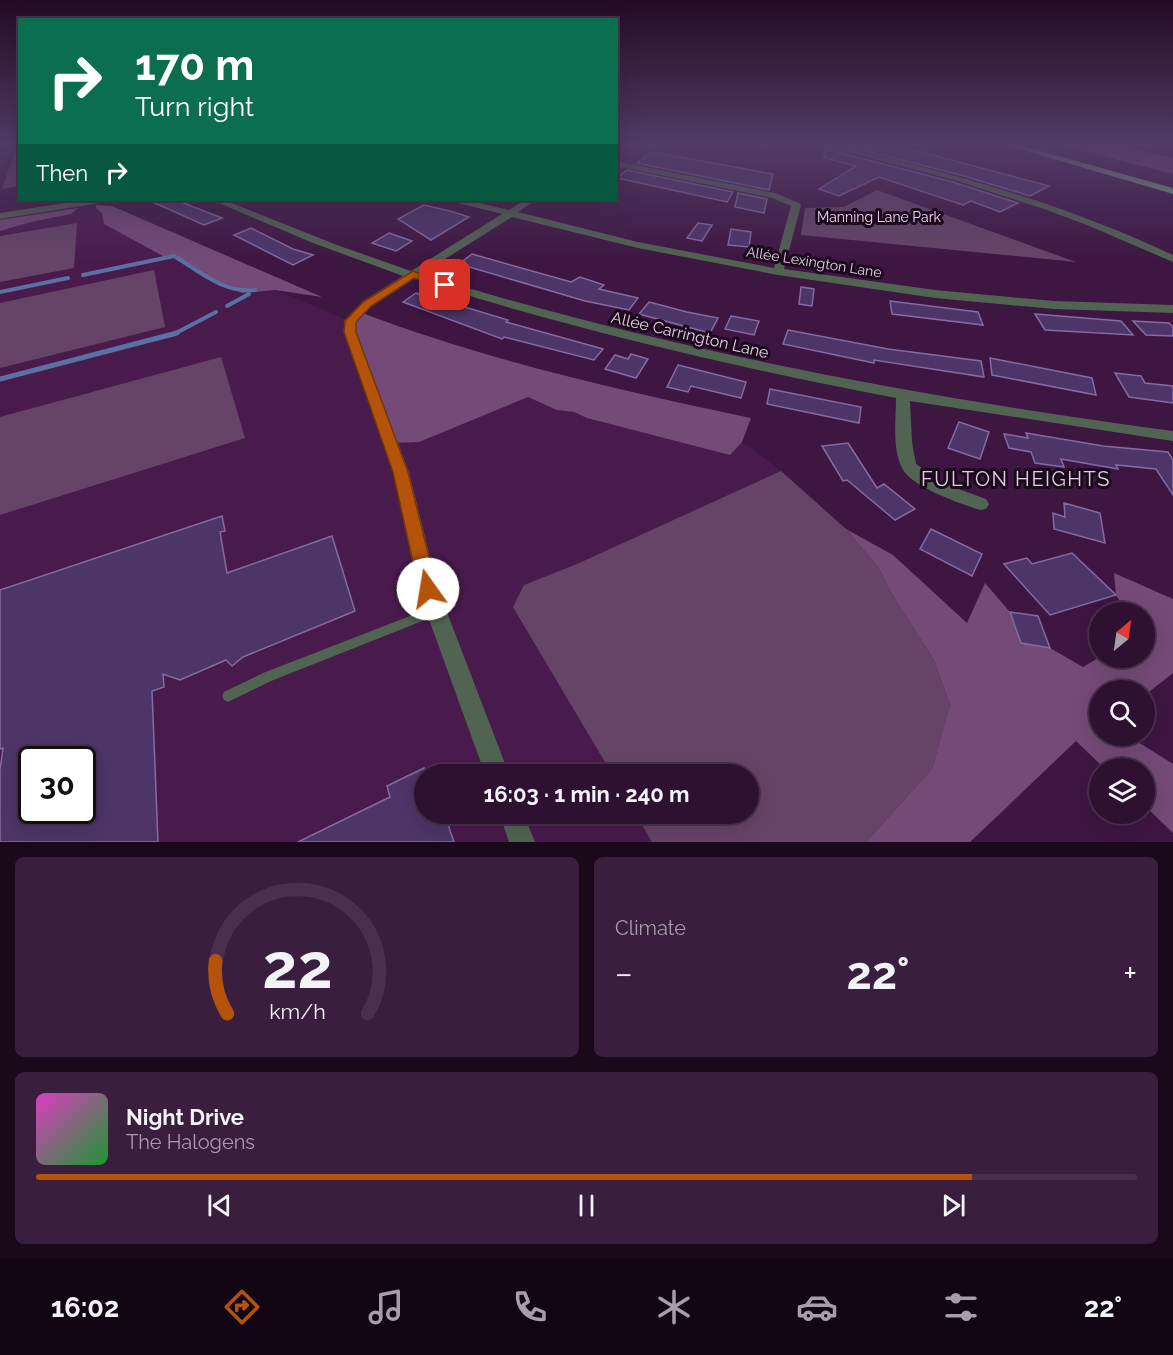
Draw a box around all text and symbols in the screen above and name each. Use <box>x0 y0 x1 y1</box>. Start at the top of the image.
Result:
text: 170 m <box>135 41 254 90</box>
icon: right <box>36 42 114 120</box>
text: Turn right <box>135 91 254 122</box>
icon: right <box>100 156 133 189</box>
text: Then <box>36 160 88 186</box>
park label: Manning Lane Park <box>817 209 942 225</box>
street label: Allée Lexington Lane <box>745 243 883 281</box>
pin <box>419 259 470 310</box>
icon: arrive <box>428 268 461 301</box>
street label: Allée Carrington Lane <box>609 308 771 362</box>
district label: FULTON HEIGHTS <box>921 467 1111 491</box>
position arrow <box>396 557 460 621</box>
north arrow <box>1089 602 1155 668</box>
map controls <box>1089 602 1155 824</box>
button: search <box>1089 680 1155 746</box>
speed limit sign: 30 <box>18 746 96 824</box>
button: layers <box>1089 758 1155 824</box>
text: 16:03 · 1 min · 240 m <box>483 781 690 807</box>
text: Climate <box>615 916 686 940</box>
text: 22 <box>262 929 332 1003</box>
text: 22° <box>846 947 910 1000</box>
text: − <box>615 954 633 993</box>
text: + <box>1123 954 1137 993</box>
text: km/h <box>269 999 325 1024</box>
text: Night Drive <box>126 1104 244 1130</box>
text: The Halogens <box>126 1130 255 1154</box>
icon: previous <box>203 1189 236 1222</box>
icon: pause <box>570 1189 603 1222</box>
icon: next <box>937 1189 970 1222</box>
icon: directions <box>221 1286 263 1328</box>
icon: music <box>365 1286 407 1328</box>
icon: phone <box>509 1286 551 1328</box>
icon: climate <box>653 1286 695 1328</box>
icon: car <box>796 1286 838 1328</box>
icon: filters <box>940 1286 982 1328</box>
text: 16:02 <box>51 1292 119 1323</box>
text: 22° <box>1084 1292 1122 1323</box>

